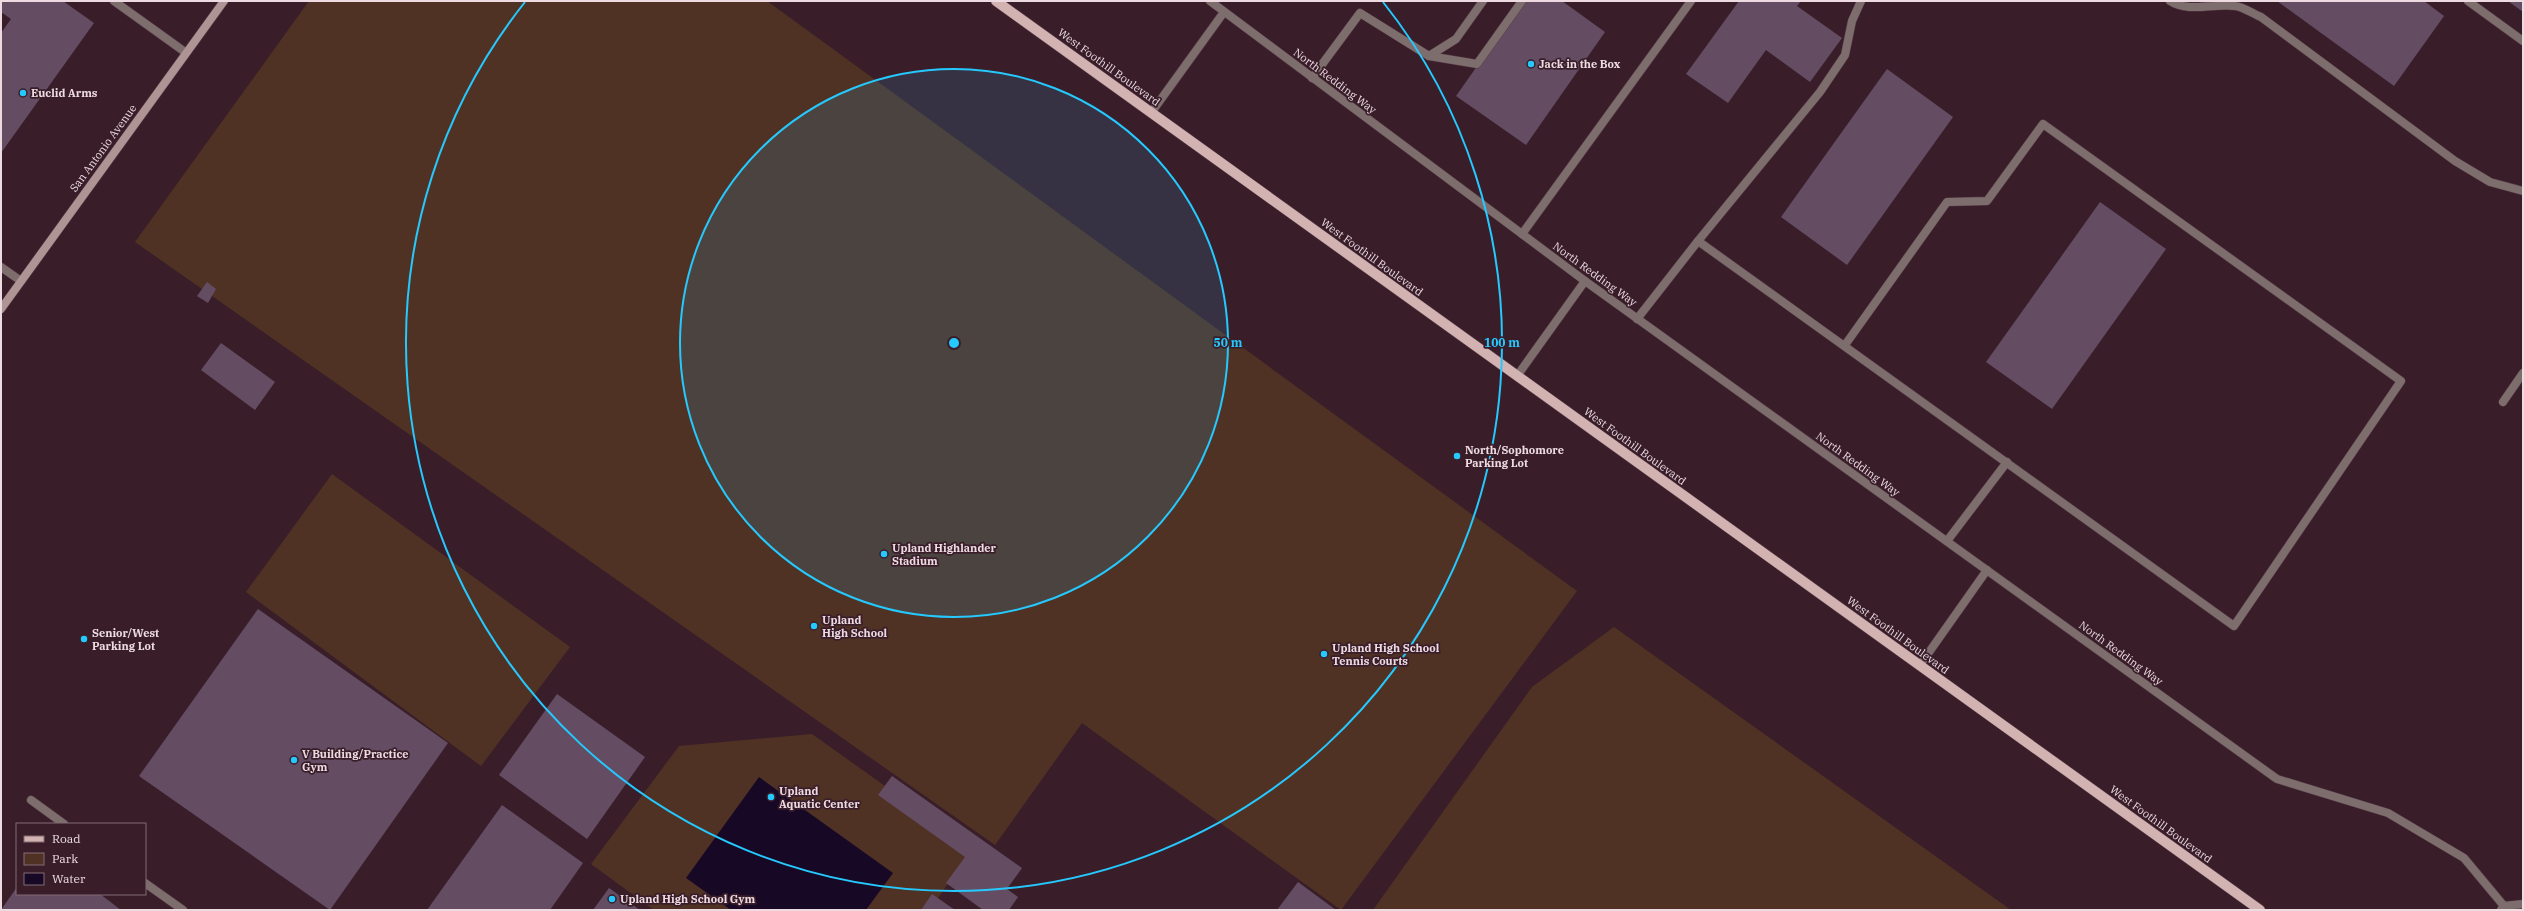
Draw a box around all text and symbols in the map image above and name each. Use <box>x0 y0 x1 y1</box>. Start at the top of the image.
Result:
street label: West Foothill Boulevard <box>1055 25 1163 109</box>
street label: North Redding Way <box>1291 45 1379 117</box>
place label: Jack in the Box <box>1539 57 1621 71</box>
marker: Jack in the Box <box>1526 59 1536 69</box>
place label: Euclid Arms <box>31 86 98 100</box>
marker: Euclid Arms <box>18 88 28 98</box>
street label: San Antonio Avenue <box>67 101 139 194</box>
street label: West Foothill Boulevard <box>1318 215 1426 299</box>
street label: North Redding Way <box>1550 239 1640 309</box>
text: 50 m <box>1214 335 1243 350</box>
text: 100 m <box>1484 335 1520 350</box>
centre of rings <box>947 336 961 350</box>
street label: West Foothill Boulevard <box>1581 404 1689 488</box>
street label: North Redding Way <box>1813 429 1903 499</box>
place label: North/Sophomore Parking Lot <box>1465 443 1564 470</box>
marker: North/Sophomore Parking Lot <box>1452 451 1462 461</box>
place label: Upland Highlander Stadium <box>892 541 997 568</box>
marker: Upland Highlander Stadium <box>879 549 889 559</box>
street label: West Foothill Boulevard <box>1844 593 1952 677</box>
place label: Upland High School <box>822 613 888 640</box>
street label: North Redding Way <box>2076 618 2166 688</box>
marker: Upland High School <box>809 621 819 631</box>
place label: Senior/West Parking Lot <box>92 626 159 653</box>
marker: Senior/West Parking Lot <box>79 634 89 644</box>
place label: Upland High School Tennis Courts <box>1332 641 1440 668</box>
marker: Upland High School Tennis Courts <box>1319 649 1329 659</box>
place label: V Building/Practice Gym <box>302 747 408 774</box>
marker: V Building/Practice Gym <box>289 755 299 765</box>
street label: West Foothill Boulevard <box>2107 782 2215 866</box>
place label: Upland Aquatic Center <box>779 784 860 811</box>
marker: Upland Aquatic Center <box>766 792 776 802</box>
legend <box>16 823 146 895</box>
text: Road <box>52 831 81 846</box>
text: Park <box>52 851 78 866</box>
text: Water <box>52 871 86 886</box>
place label: Upland High School Gym <box>620 892 756 906</box>
marker: Upland High School Gym <box>607 894 617 904</box>

